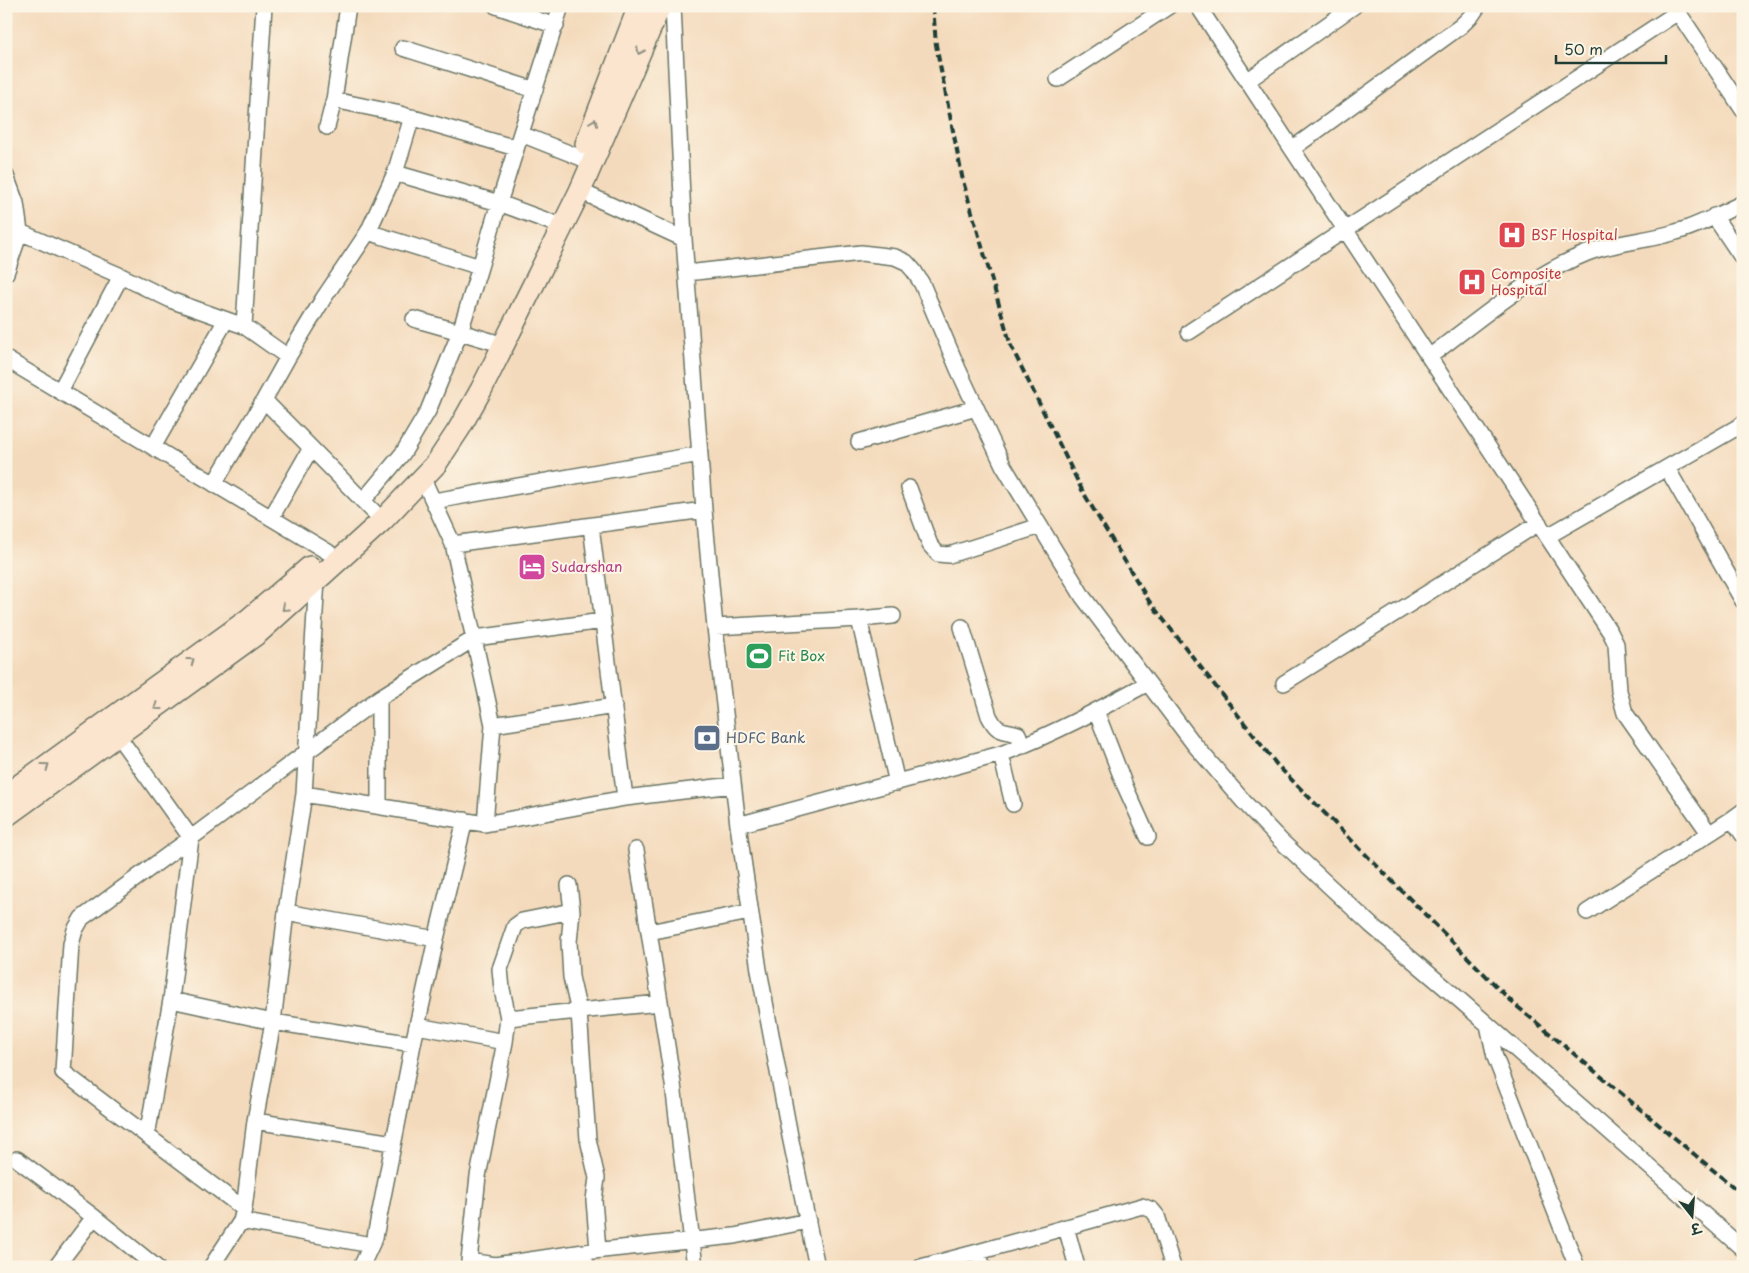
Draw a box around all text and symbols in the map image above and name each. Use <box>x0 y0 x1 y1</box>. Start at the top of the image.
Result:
scale bar <box>1556 32 1666 64</box>
text: 50 m <box>1564 37 1603 60</box>
one-way arrow <box>636 46 647 55</box>
one-way arrow <box>588 118 599 127</box>
hospital icon: BSF Hospital <box>1497 220 1527 250</box>
place label: BSF Hospital <box>1531 224 1618 245</box>
place label: Composite Hospital <box>1491 263 1562 300</box>
hospital icon: Composite Hospital <box>1457 267 1487 297</box>
hotel icon: Sudarshan <box>517 552 547 582</box>
place label: Sudarshan <box>551 556 622 577</box>
one-way arrow <box>282 602 291 611</box>
sports icon: Fit Box <box>744 641 774 671</box>
place label: Fit Box <box>778 645 825 666</box>
one-way arrow <box>186 658 195 667</box>
one-way arrow <box>153 701 163 710</box>
bank icon: HDFC Bank <box>692 723 722 753</box>
place label: HDFC Bank <box>726 727 806 748</box>
one-way arrow <box>40 764 49 772</box>
north arrow <box>1666 1190 1716 1240</box>
text: उ <box>1687 1217 1705 1241</box>

